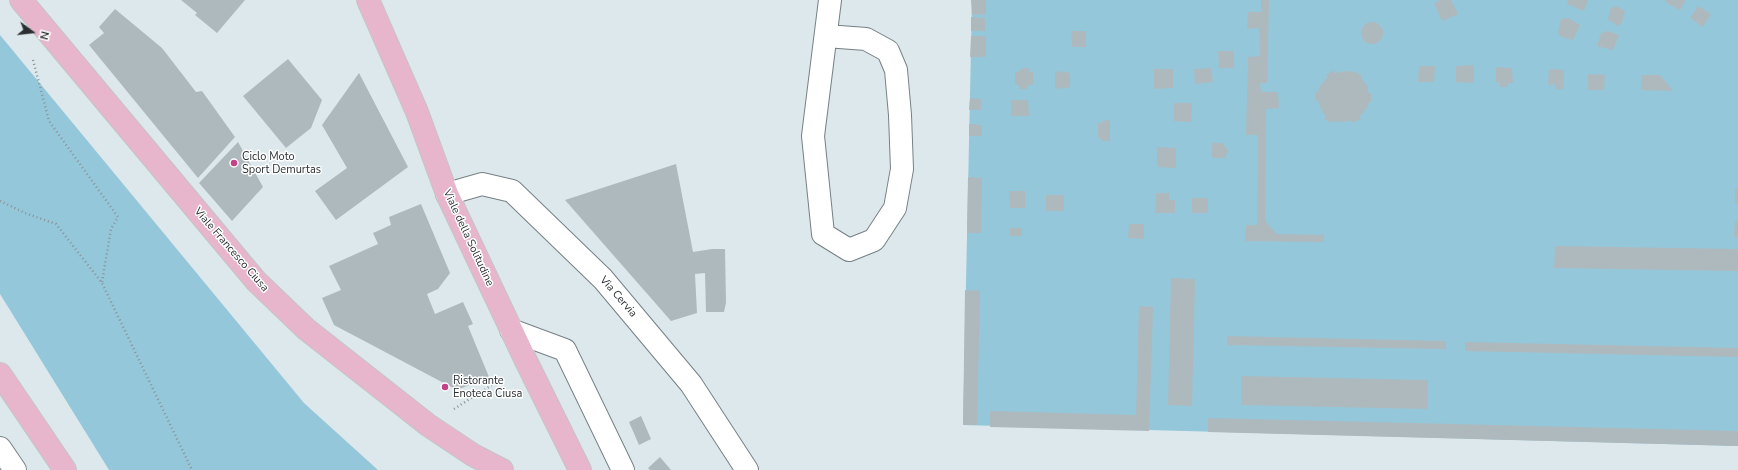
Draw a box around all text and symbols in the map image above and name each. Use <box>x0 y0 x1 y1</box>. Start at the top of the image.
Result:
north arrow <box>12 12 52 52</box>
text: N <box>36 29 52 41</box>
place label: Ciclo Moto Sport Demurtas <box>242 150 321 176</box>
marker: Ciclo Moto Sport Demurtas <box>229 158 239 168</box>
street label: Viale della Solitudine <box>440 188 496 288</box>
street label: Viale Francesco Ciusa <box>191 205 271 295</box>
street label: Via Cervia <box>597 274 639 320</box>
place label: Ristorante Enoteca Ciusa <box>453 374 522 400</box>
marker: Ristorante Enoteca Ciusa <box>440 382 450 392</box>

